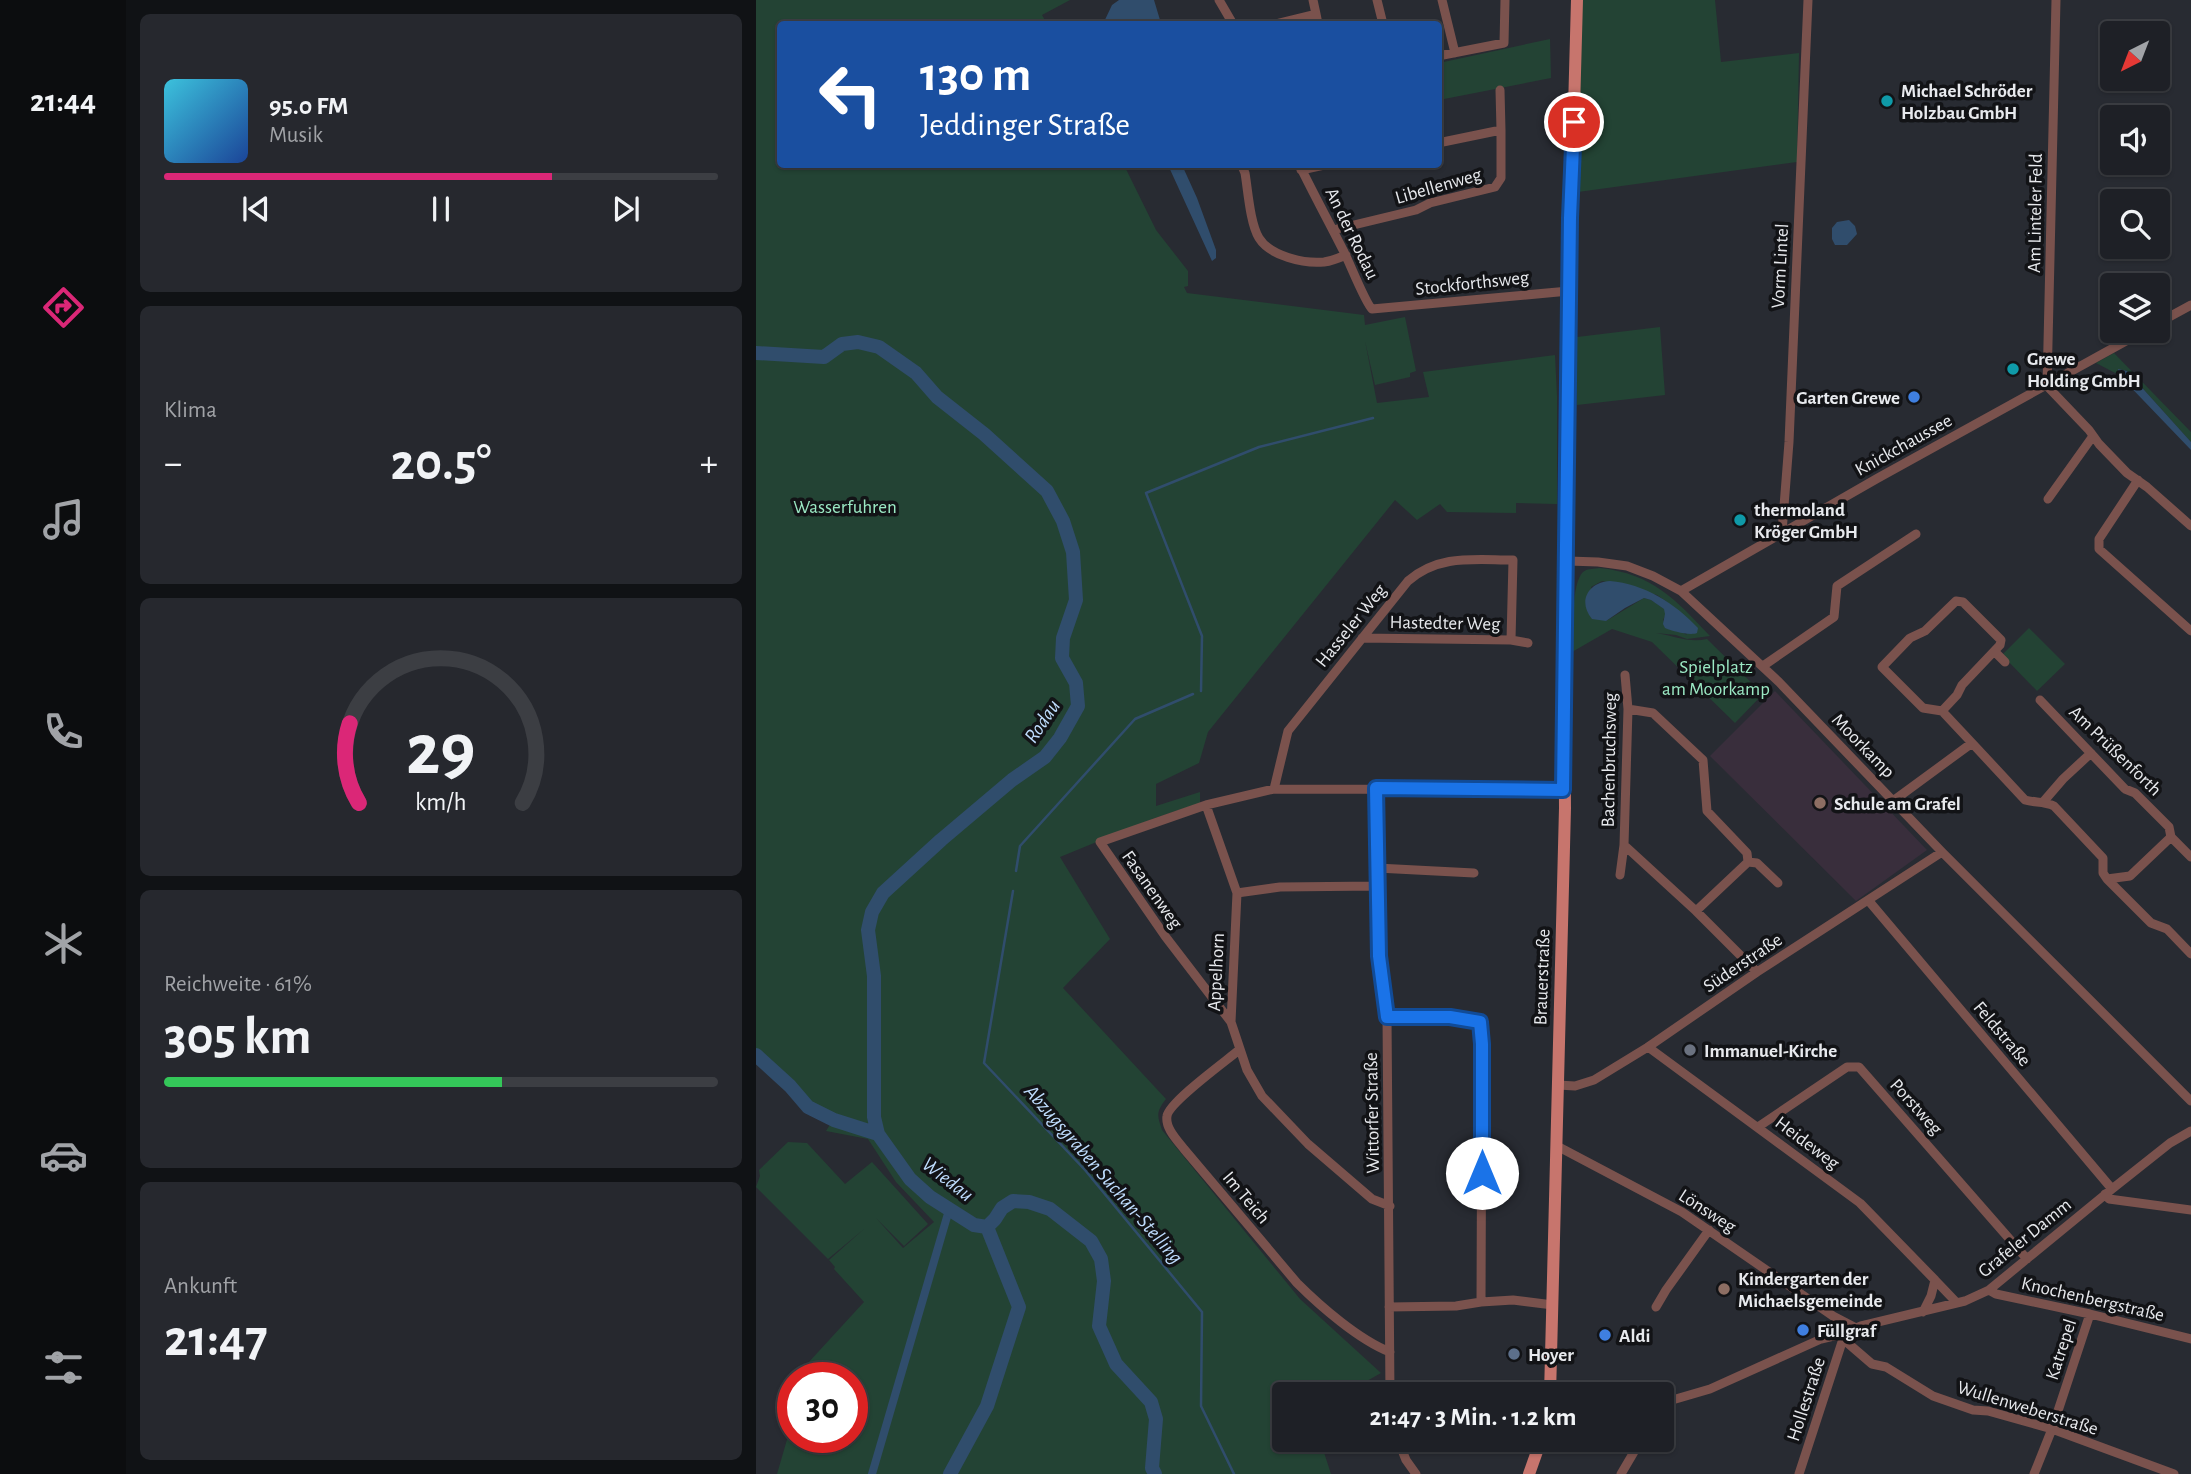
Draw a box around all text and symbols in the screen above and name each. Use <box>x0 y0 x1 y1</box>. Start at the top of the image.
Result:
north arrow <box>2100 21 2170 91</box>
map controls <box>2100 21 2170 343</box>
icon: left <box>805 49 896 140</box>
text: 130 m <box>920 51 1031 100</box>
place label: Michael Schröder Holzbau GmbH <box>1901 82 2033 123</box>
text: 21:44 <box>30 85 96 117</box>
pin <box>1544 92 1604 152</box>
text: 95.0 FM <box>269 93 349 119</box>
marker: Michael Schröder Holzbau GmbH <box>1879 93 1895 109</box>
icon: arrive <box>1555 103 1593 141</box>
button: sound <box>2100 105 2170 175</box>
text: Jeddinger Straße <box>920 109 1130 141</box>
text: Musik <box>269 124 323 147</box>
street label: Am Linteler Feld <box>2025 153 2046 273</box>
street label: Libellenweg <box>1393 165 1485 208</box>
street label: An der Rodau <box>1321 185 1382 283</box>
button: search <box>2100 189 2170 259</box>
icon: previous <box>237 190 275 228</box>
icon: pause <box>422 190 460 228</box>
icon: next <box>607 190 645 228</box>
street label: Vorm Lintel <box>1769 223 1792 309</box>
street label: Stockforthsweg <box>1414 268 1531 299</box>
button: layers <box>2100 273 2170 343</box>
icon: directions <box>39 283 88 332</box>
place label: Grewe Holding GmbH <box>2027 350 2141 391</box>
marker: Grewe Holding GmbH <box>2005 361 2021 377</box>
place label: Garten Grewe <box>1796 389 1900 408</box>
marker: Garten Grewe <box>1906 389 1922 405</box>
text: Klima <box>164 399 217 422</box>
street label: Knickchaussee <box>1852 411 1955 480</box>
text: 20.5° <box>390 437 492 489</box>
text: − <box>164 445 182 483</box>
text: + <box>700 445 718 483</box>
icon: music <box>39 495 88 544</box>
park label: Wasserfuhren <box>793 498 897 517</box>
place label: thermoland Kröger GmbH <box>1754 501 1858 542</box>
marker: thermoland Kröger GmbH <box>1732 512 1748 528</box>
street label: Hasseler Weg <box>1312 580 1391 671</box>
street label: Hastedter Weg <box>1390 613 1501 634</box>
park label: Spielplatz am Moorkamp <box>1662 658 1770 699</box>
street label: Bachenbruchsweg <box>1599 692 1620 828</box>
water label: Rodau <box>1020 696 1064 747</box>
street label: Am Prüßenforth <box>2065 703 2165 800</box>
icon: phone <box>39 707 88 756</box>
street label: Moorkamp <box>1828 710 1898 782</box>
text: 29 <box>406 715 476 788</box>
text: km/h <box>415 790 467 815</box>
marker: Schule am Grafel <box>1812 795 1828 811</box>
place label: Schule am Grafel <box>1834 795 1961 814</box>
street label: Fasanenweg <box>1118 847 1186 933</box>
icon: climate <box>39 919 88 968</box>
street label: Brauerstraße <box>1531 929 1554 1026</box>
street label: Süderstraße <box>1700 930 1786 996</box>
street label: Appelhorn <box>1205 932 1228 1012</box>
text: Reichweite · 61% <box>164 973 312 996</box>
street label: Feldstraße <box>1970 998 2034 1070</box>
text: 305 km <box>164 1011 312 1063</box>
marker: Immanuel-Kirche <box>1682 1042 1698 1058</box>
place label: Immanuel-Kirche <box>1704 1042 1837 1061</box>
street label: Wittorfer Straße <box>1362 1052 1383 1174</box>
street label: Porstweg <box>1886 1075 1946 1139</box>
water label: Abzugsgraben Suchan-Stelling <box>1020 1080 1187 1268</box>
street label: Heideweg <box>1771 1113 1843 1174</box>
icon: car <box>39 1131 88 1180</box>
position arrow <box>1445 1136 1519 1210</box>
water label: Wiedau <box>918 1153 977 1206</box>
street label: Im Teich <box>1219 1168 1273 1228</box>
street label: Lönsweg <box>1675 1186 1740 1237</box>
street label: Grafeler Damm <box>1975 1195 2075 1281</box>
place label: Kindergarten der Michaelsgemeinde <box>1738 1270 1882 1311</box>
street label: Knochenbergstraße <box>2019 1274 2166 1325</box>
text: Ankunft <box>164 1275 237 1298</box>
marker: Kindergarten der Michaelsgemeinde <box>1716 1281 1732 1297</box>
text: 21:47 <box>164 1313 268 1365</box>
street label: Katrepel <box>2043 1317 2080 1382</box>
marker: Füllgraf <box>1795 1322 1811 1338</box>
place label: Füllgraf <box>1817 1322 1878 1341</box>
marker: Aldi <box>1597 1327 1613 1343</box>
place label: Aldi <box>1619 1327 1651 1346</box>
icon: filters <box>39 1343 88 1392</box>
marker: Hoyer <box>1506 1346 1522 1362</box>
place label: Hoyer <box>1528 1346 1574 1365</box>
street label: Hollestraße <box>1784 1355 1829 1444</box>
speed limit sign: 30 <box>777 1362 868 1453</box>
street label: Wullenweberstraße <box>1955 1378 2100 1439</box>
text: 21:47 · 3 Min. · 1.2 km <box>1369 1404 1577 1430</box>

